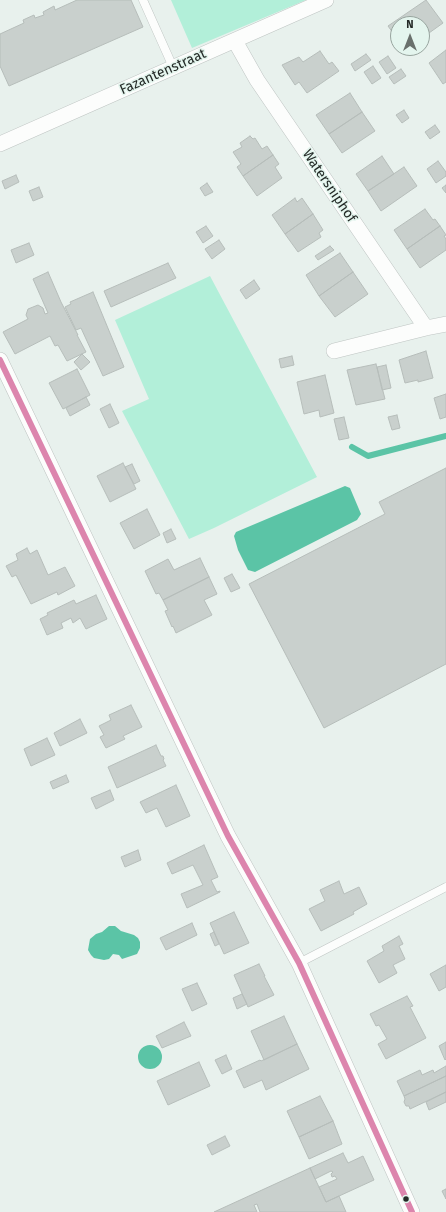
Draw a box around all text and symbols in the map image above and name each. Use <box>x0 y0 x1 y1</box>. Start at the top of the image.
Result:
north arrow <box>390 16 430 56</box>
text: N <box>406 18 414 31</box>
street label: Fazantenstraat <box>117 45 209 99</box>
street label: Watersniphof <box>298 146 360 226</box>
unlabelled marker <box>401 1194 411 1204</box>

